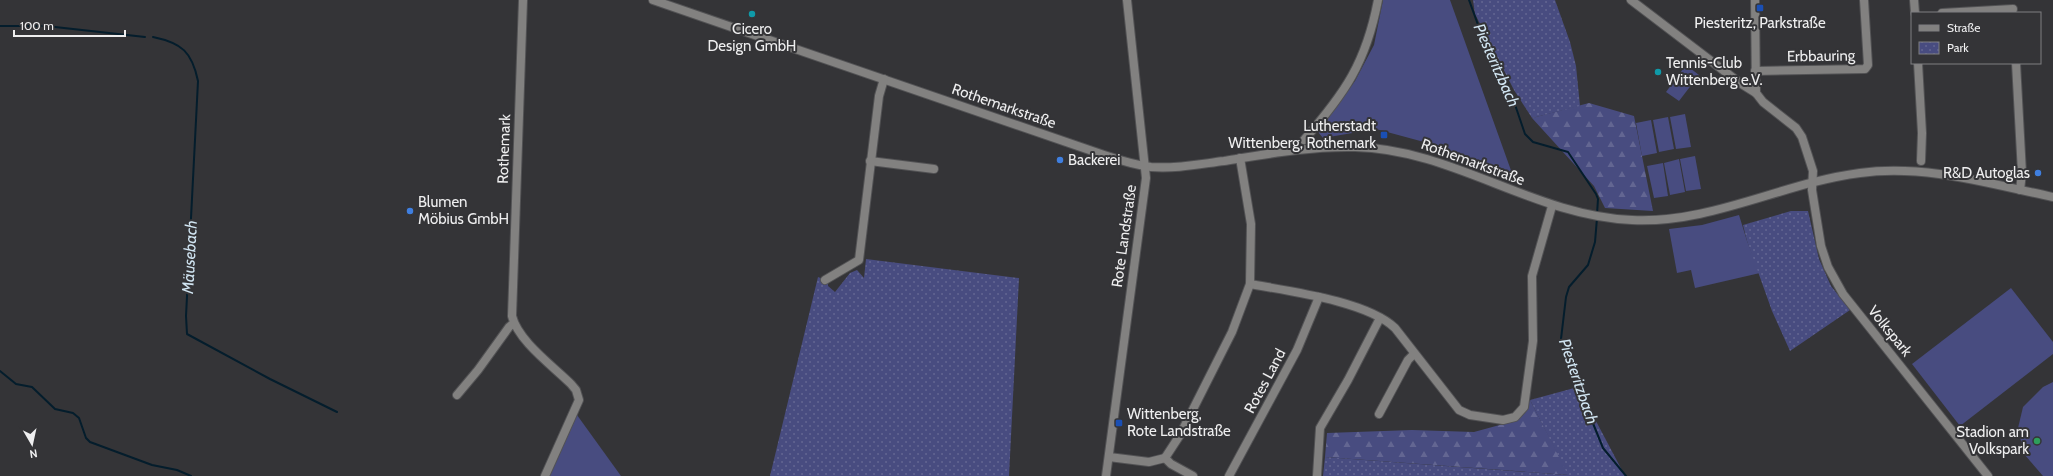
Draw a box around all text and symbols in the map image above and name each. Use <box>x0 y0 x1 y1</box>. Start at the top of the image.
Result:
marker: Piesteritz, Parkstraße <box>1755 3 1765 13</box>
marker: Cicero Design GmbH <box>747 9 757 19</box>
scale bar <box>14 12 125 38</box>
legend <box>1911 12 2041 64</box>
place label: Piesteritz, Parkstraße <box>1694 14 1826 32</box>
text: 100 m <box>20 18 54 33</box>
place label: Cicero Design GmbH <box>708 20 796 55</box>
text: Straße <box>1947 20 1980 35</box>
water label: Piesteritzbach <box>1470 21 1523 110</box>
text: Park <box>1947 40 1969 55</box>
street label: Erbbauring <box>1787 46 1856 66</box>
place label: Tennis-Club Wittenberg e.V. <box>1666 54 1763 89</box>
marker: Tennis-Club Wittenberg e.V. <box>1653 67 1663 77</box>
street label: Rothemarkstraße <box>950 80 1059 132</box>
street label: Rothemark <box>494 114 514 184</box>
place label: Lutherstadt Wittenberg, Rothemark <box>1228 117 1376 152</box>
marker: Lutherstadt Wittenberg, Rothemark <box>1379 130 1389 140</box>
street label: Rothemarkstraße <box>1419 135 1528 189</box>
place label: Backerei <box>1068 151 1120 169</box>
marker: Backerei <box>1055 155 1065 165</box>
place label: R&D Autoglas <box>1943 164 2030 182</box>
marker: R&D Autoglas <box>2033 168 2043 178</box>
street label: Rote Landstraße <box>1108 183 1140 289</box>
place label: Blumen Möbius GmbH <box>418 193 509 228</box>
marker: Blumen Möbius GmbH <box>405 206 415 216</box>
water label: Mäusebach <box>178 220 201 295</box>
street label: Volkspark <box>1864 302 1916 360</box>
water label: Piesteritzbach <box>1555 336 1602 427</box>
street label: Rotes Land <box>1240 346 1290 416</box>
place label: Wittenberg, Rote Landstraße <box>1127 405 1231 440</box>
marker: Wittenberg, Rote Landstraße <box>1114 418 1124 428</box>
place label: Stadion am Volkspark <box>1956 423 2029 458</box>
north arrow <box>12 424 52 464</box>
marker: Stadion am Volkspark <box>2032 436 2042 446</box>
text: N <box>29 446 39 461</box>

